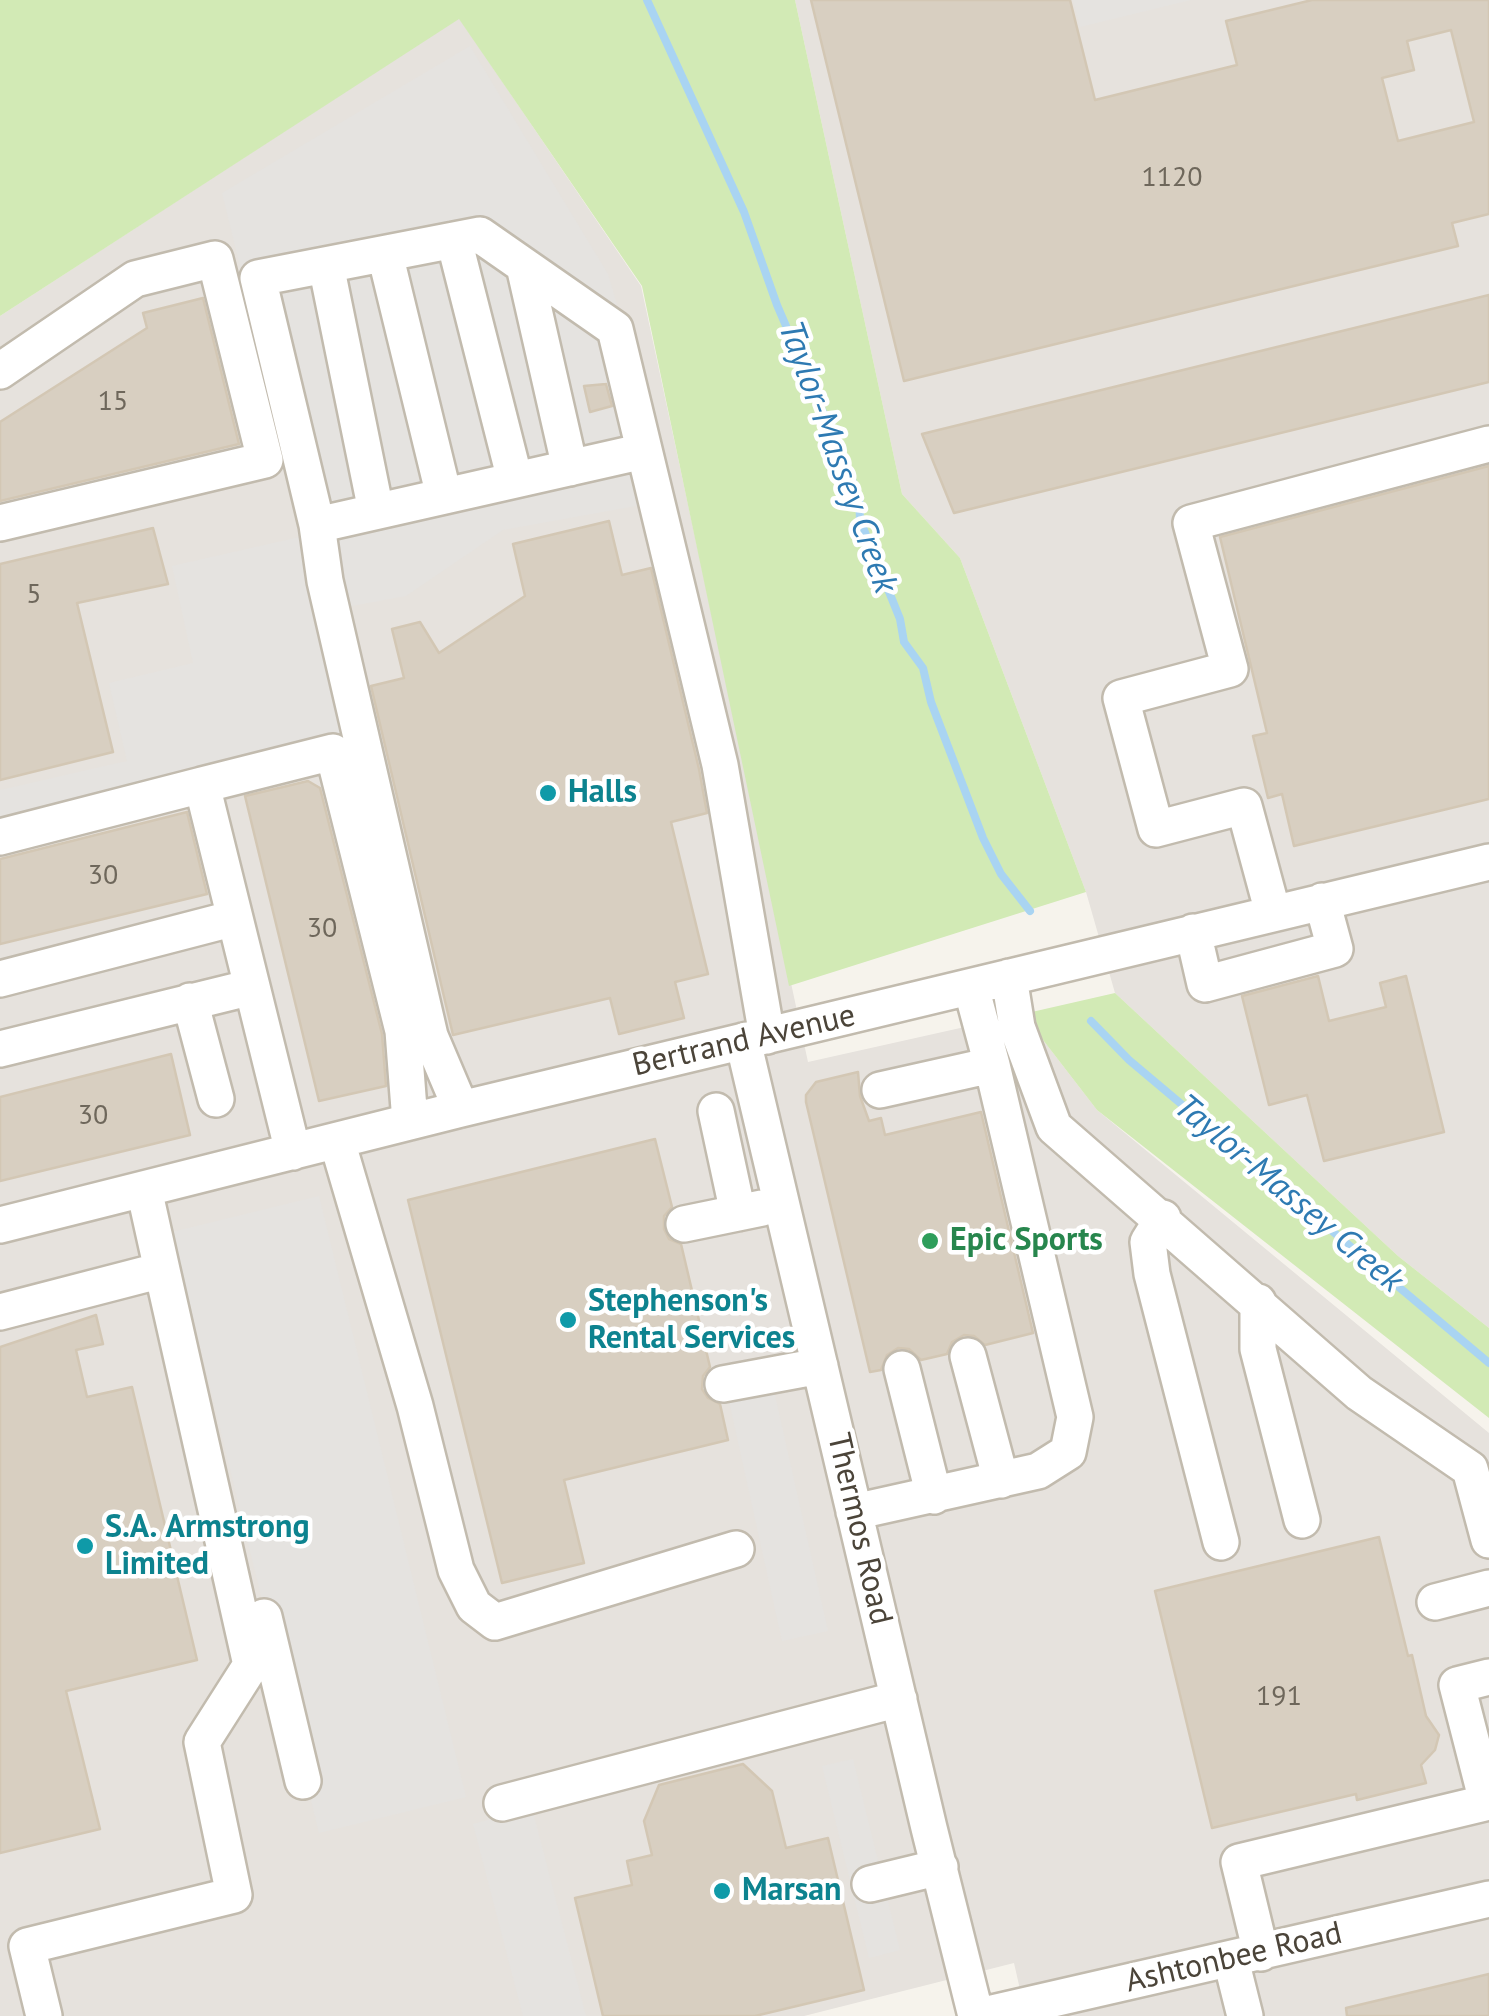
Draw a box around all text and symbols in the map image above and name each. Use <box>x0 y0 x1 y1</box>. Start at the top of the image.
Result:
house number: 1120 <box>1141 161 1203 195</box>
water label: Taylor-Massey Creek <box>768 315 906 599</box>
house number: 15 <box>98 385 128 419</box>
house number: 5 <box>26 578 42 612</box>
place label: Halls <box>568 774 637 812</box>
marker: Halls <box>537 782 559 804</box>
house number: 30 <box>88 859 118 893</box>
house number: 30 <box>307 912 337 946</box>
street label: Bertrand Avenue <box>629 997 859 1085</box>
water label: Taylor-Massey Creek <box>1165 1086 1411 1302</box>
house number: 30 <box>78 1099 108 1133</box>
place label: Epic Sports <box>950 1222 1103 1260</box>
marker: Epic Sports <box>919 1230 941 1252</box>
place label: Stephenson's Rental Services <box>588 1283 795 1358</box>
marker: Stephenson's Rental Services <box>557 1309 579 1331</box>
street label: Thermos Road <box>818 1430 900 1628</box>
place label: S.A. Armstrong Limited <box>105 1509 310 1584</box>
marker: S.A. Armstrong Limited <box>74 1535 96 1557</box>
house number: 191 <box>1256 1680 1302 1714</box>
place label: Marsan <box>742 1872 842 1910</box>
marker: Marsan <box>711 1880 733 1902</box>
street label: Ashtonbee Road <box>1122 1914 1346 2002</box>

